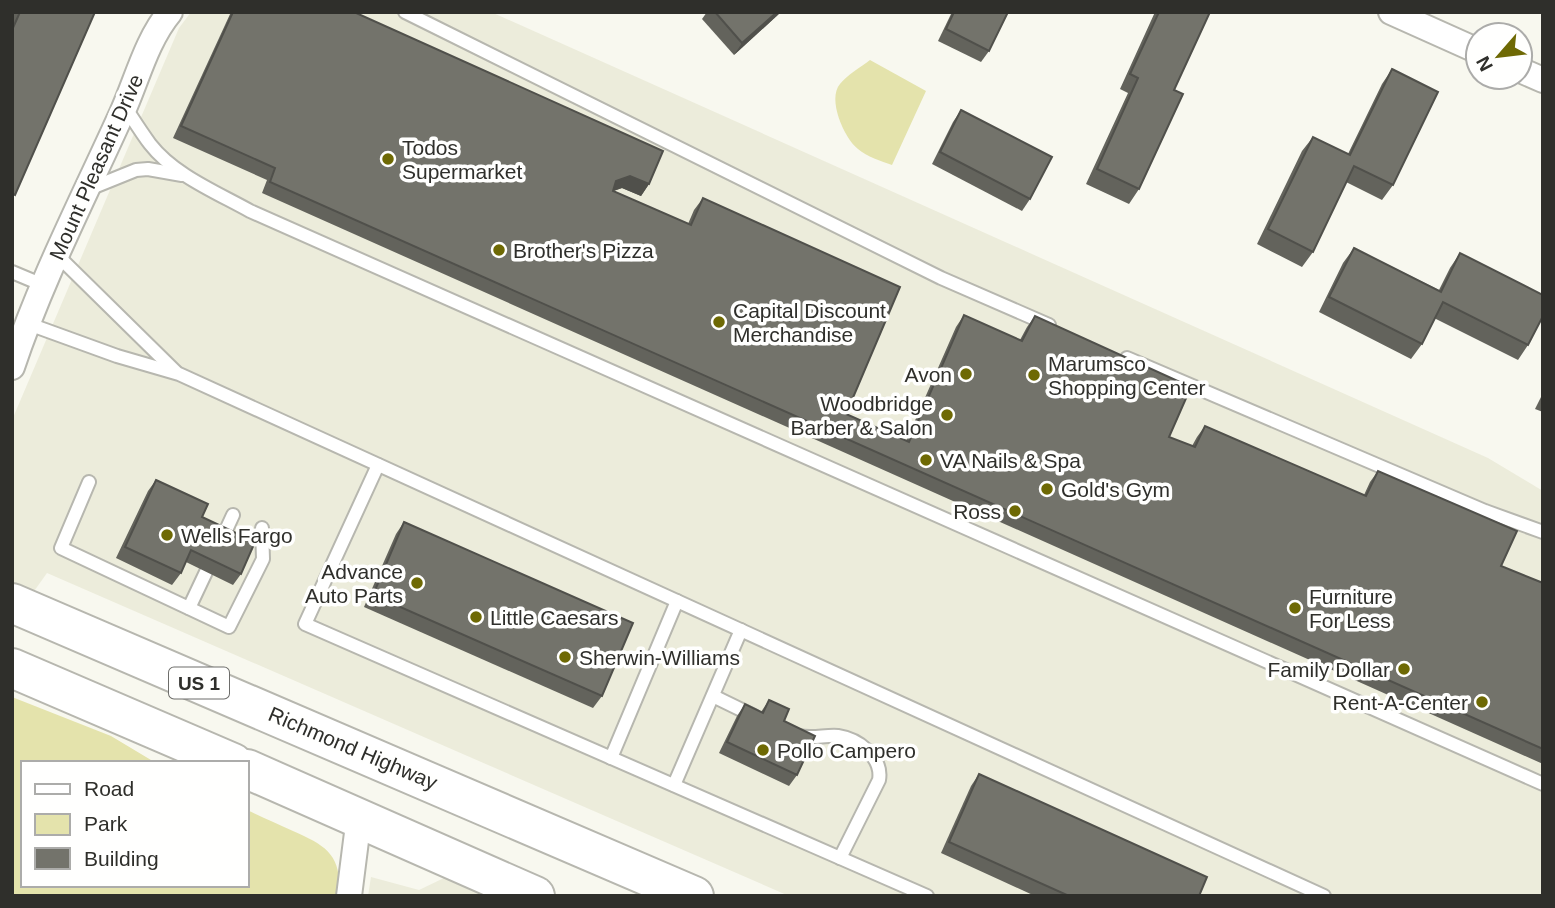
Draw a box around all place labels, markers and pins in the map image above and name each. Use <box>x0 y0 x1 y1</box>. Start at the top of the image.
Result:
place label: Todos Supermarket <box>402 136 522 183</box>
marker: Todos Supermarket <box>380 151 396 167</box>
place label: Brother's Pizza <box>513 239 654 262</box>
marker: Brother's Pizza <box>491 242 507 258</box>
place label: Capital Discount Merchandise <box>733 299 886 346</box>
marker: Capital Discount Merchandise <box>711 314 727 330</box>
place label: Marumsco Shopping Center <box>1048 352 1206 399</box>
place label: Avon <box>905 363 952 386</box>
marker: Avon <box>958 366 974 382</box>
marker: Marumsco Shopping Center <box>1026 367 1042 383</box>
place label: Woodbridge Barber & Salon <box>791 392 933 439</box>
marker: Woodbridge Barber & Salon <box>939 407 955 423</box>
place label: VA Nails & Spa <box>940 449 1081 472</box>
marker: VA Nails & Spa <box>918 452 934 468</box>
place label: Gold's Gym <box>1061 478 1170 501</box>
marker: Gold's Gym <box>1039 481 1055 497</box>
place label: Ross <box>953 500 1001 523</box>
marker: Ross <box>1007 503 1023 519</box>
place label: Wells Fargo <box>181 524 293 547</box>
marker: Wells Fargo <box>159 527 175 543</box>
place label: Advance Auto Parts <box>305 560 403 607</box>
marker: Advance Auto Parts <box>409 575 425 591</box>
place label: Furniture For Less <box>1309 585 1393 632</box>
marker: Furniture For Less <box>1287 600 1303 616</box>
place label: Little Caesars <box>490 606 618 629</box>
marker: Little Caesars <box>468 609 484 625</box>
place label: Sherwin-Williams <box>579 646 740 669</box>
marker: Sherwin-Williams <box>557 649 573 665</box>
place label: Family Dollar <box>1267 658 1390 681</box>
marker: Family Dollar <box>1396 661 1412 677</box>
place label: Rent-A-Center <box>1333 691 1468 714</box>
marker: Rent-A-Center <box>1474 694 1490 710</box>
place label: Pollo Campero <box>777 739 916 762</box>
marker: Pollo Campero <box>755 742 771 758</box>

